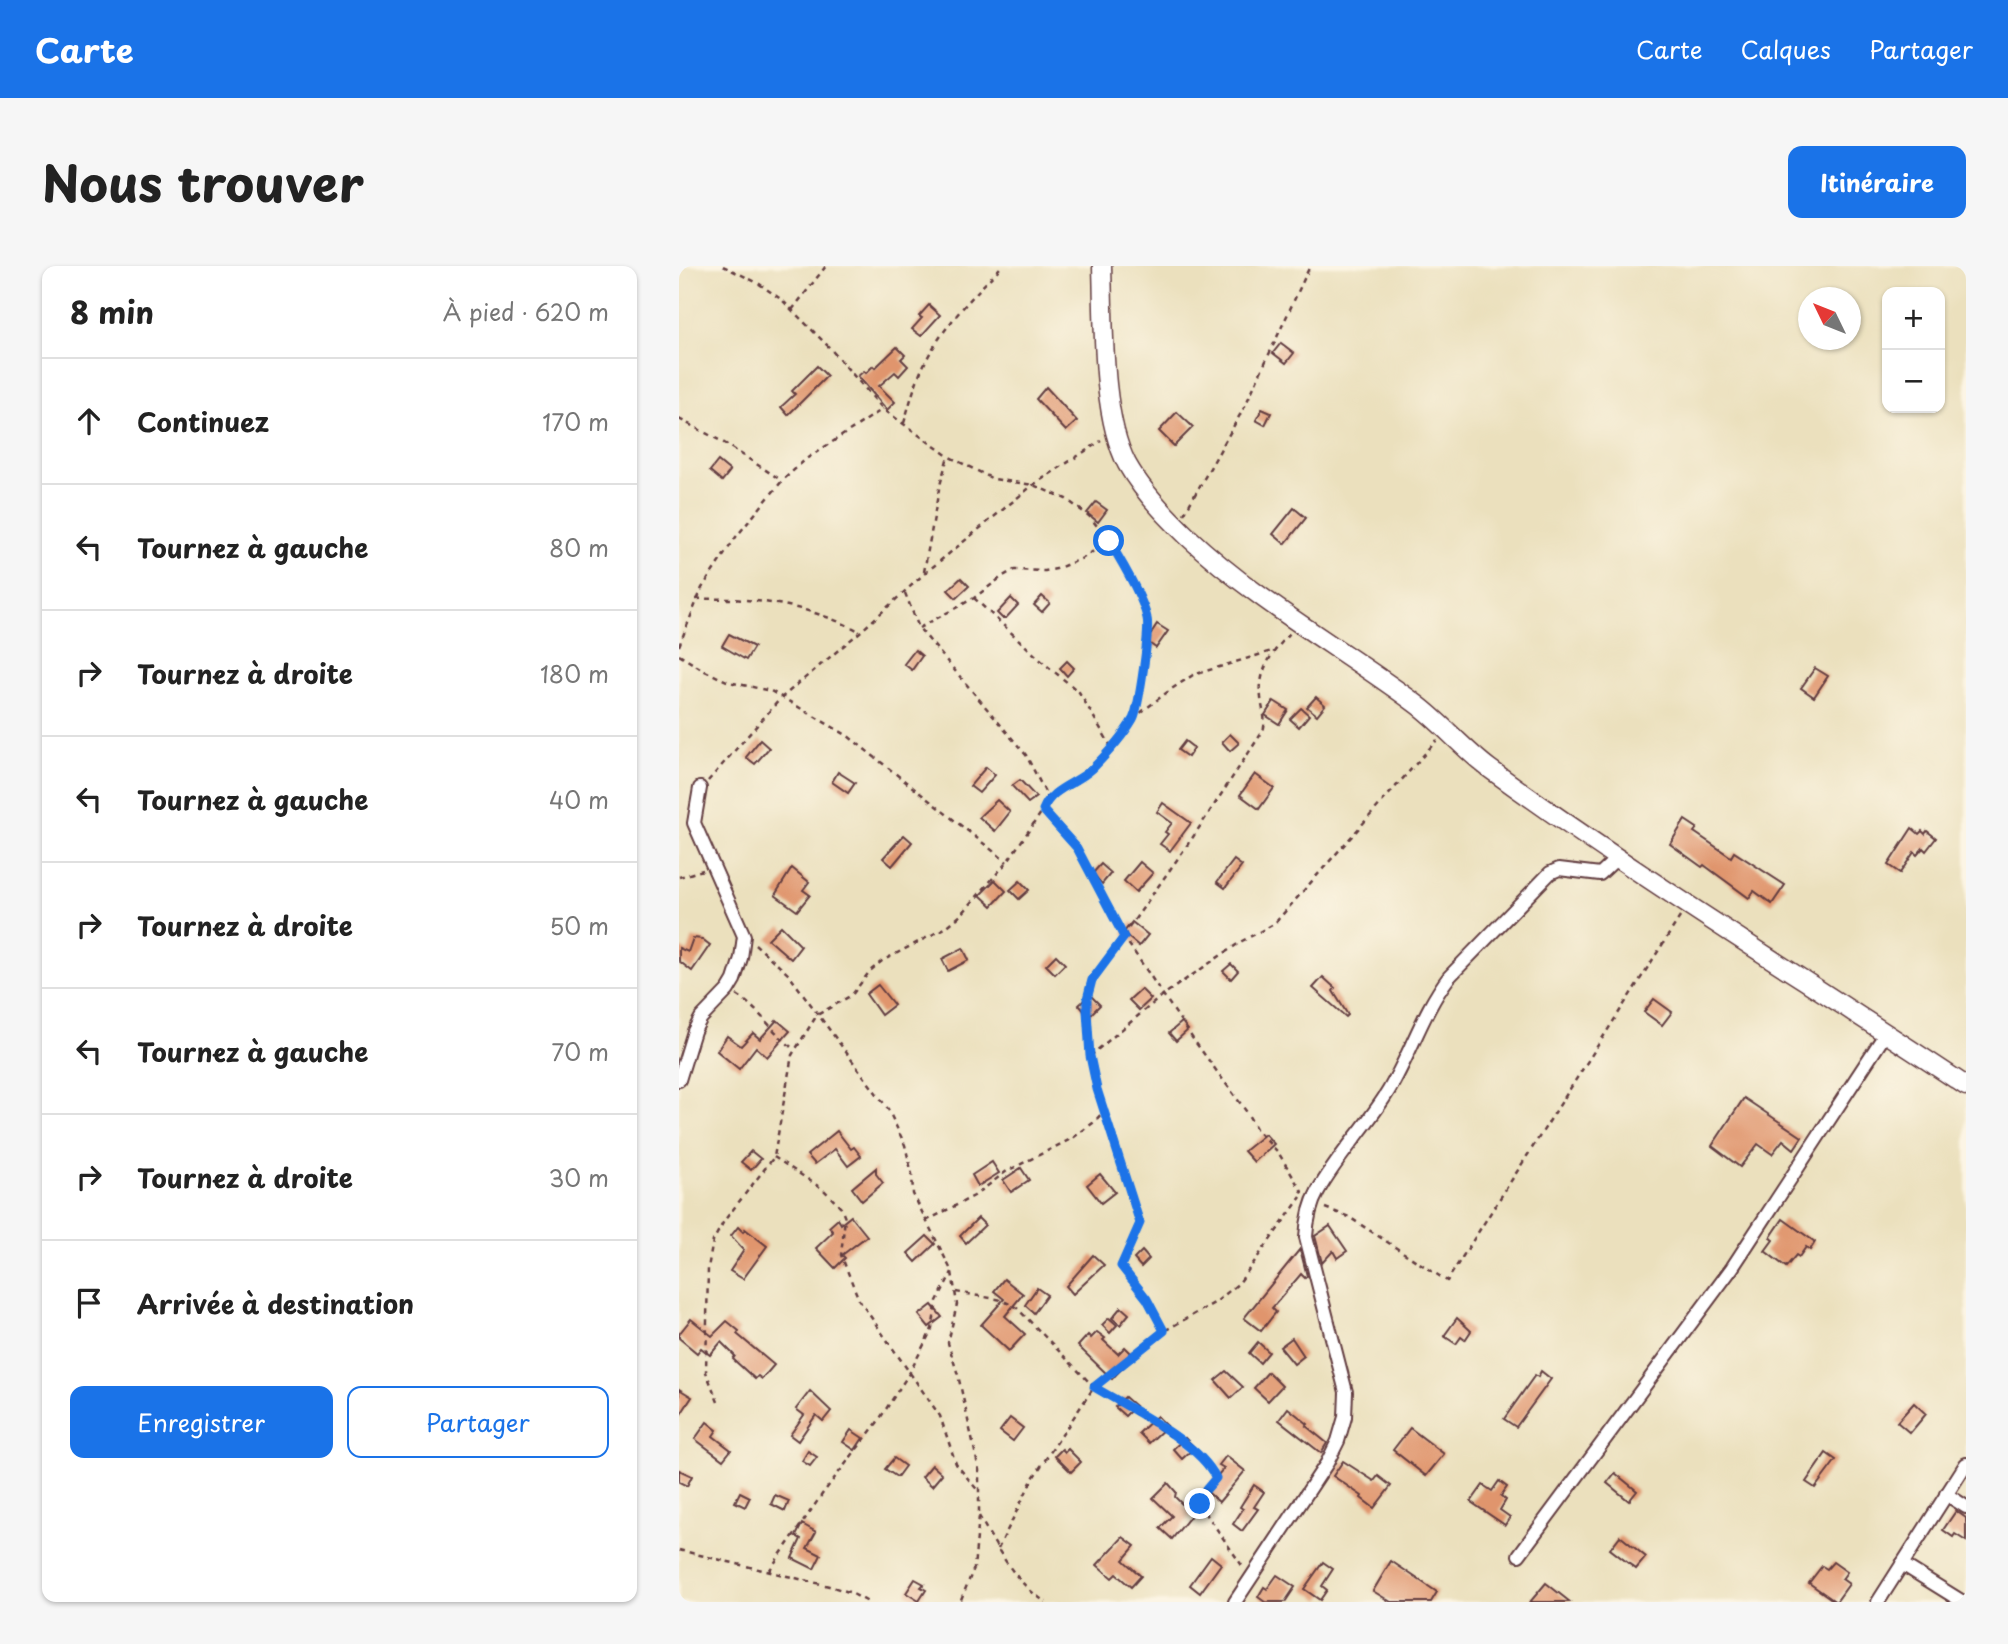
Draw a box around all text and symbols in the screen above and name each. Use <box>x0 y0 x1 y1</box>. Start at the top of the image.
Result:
text: Carte <box>35 24 134 74</box>
text: Carte <box>1636 31 1702 67</box>
text: Calques <box>1740 31 1831 67</box>
text: Partager <box>1869 31 1973 67</box>
text: Nous trouver <box>42 145 364 219</box>
button: Itinéraire <box>1788 146 1966 218</box>
north arrow <box>1798 287 1861 350</box>
map controls <box>1882 287 1945 413</box>
button: + <box>1882 287 1945 350</box>
text: 8 min <box>70 289 154 334</box>
text: À pied · 620 m <box>443 294 609 329</box>
button: − <box>1882 350 1945 413</box>
icon: ahead <box>70 402 108 440</box>
text: Continuez <box>137 402 269 441</box>
text: 170 m <box>542 404 609 439</box>
route start <box>1093 525 1124 556</box>
icon: left <box>70 528 108 566</box>
text: Tournez à gauche <box>137 528 368 567</box>
text: 80 m <box>549 530 609 565</box>
icon: right <box>70 654 108 692</box>
text: Tournez à droite <box>137 654 353 693</box>
text: 180 m <box>540 656 609 691</box>
icon: left <box>70 780 108 818</box>
text: Tournez à gauche <box>137 780 368 819</box>
text: 40 m <box>549 782 609 817</box>
icon: right <box>70 906 108 944</box>
text: Tournez à droite <box>137 906 353 945</box>
text: 50 m <box>549 908 609 943</box>
icon: left <box>70 1032 108 1070</box>
text: Tournez à gauche <box>137 1032 368 1071</box>
text: 70 m <box>551 1034 609 1069</box>
icon: right <box>70 1158 108 1196</box>
text: Tournez à droite <box>137 1158 353 1197</box>
text: 30 m <box>548 1160 609 1195</box>
icon: arrive <box>70 1284 108 1322</box>
text: Arrivée à destination <box>137 1284 414 1323</box>
button: Enregistrer <box>70 1386 333 1458</box>
button: Partager <box>347 1386 609 1458</box>
route end <box>1184 1488 1215 1519</box>

